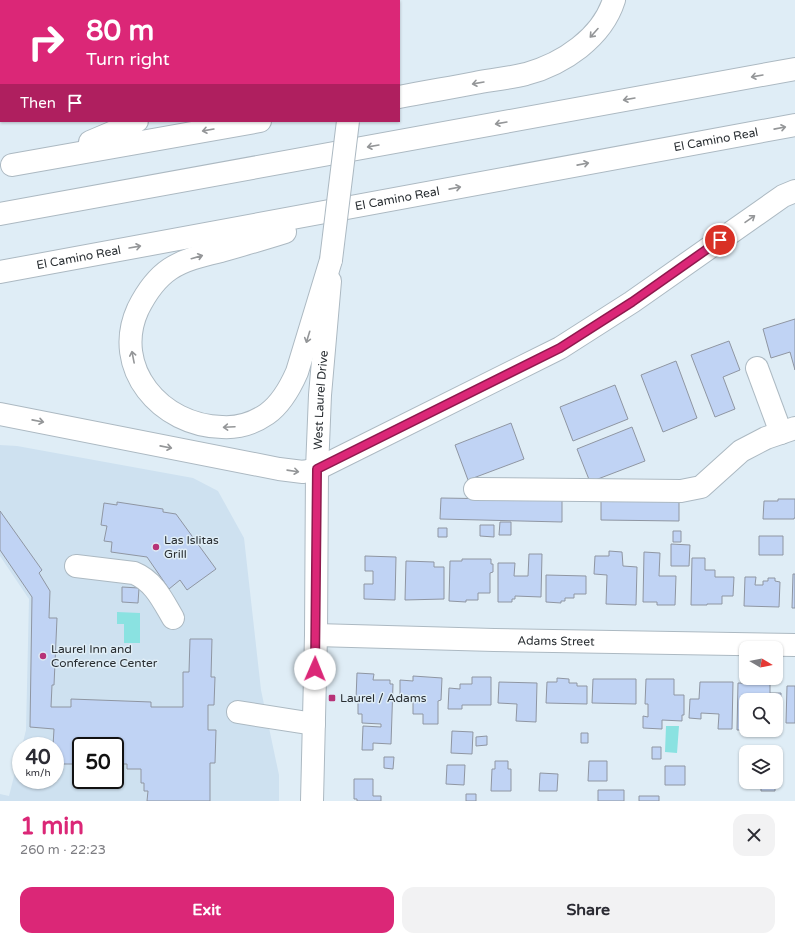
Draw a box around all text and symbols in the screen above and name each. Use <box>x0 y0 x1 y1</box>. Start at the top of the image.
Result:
text: 80 m <box>86 14 154 48</box>
icon: right <box>20 16 72 68</box>
one-way arrow <box>590 28 599 38</box>
text: Turn right <box>86 48 170 70</box>
one-way arrow <box>751 72 764 80</box>
one-way arrow <box>472 79 485 87</box>
icon: arrive <box>64 92 86 114</box>
text: Then <box>20 94 56 112</box>
one-way arrow <box>623 96 636 104</box>
one-way arrow <box>495 119 508 127</box>
one-way arrow <box>773 124 786 132</box>
street label: El Camino Real <box>672 125 759 154</box>
one-way arrow <box>202 126 215 134</box>
one-way arrow <box>367 142 380 150</box>
one-way arrow <box>576 160 589 168</box>
street label: El Camino Real <box>354 184 441 213</box>
one-way arrow <box>448 184 461 192</box>
one-way arrow <box>744 215 755 223</box>
pin <box>703 223 737 257</box>
icon: arrive <box>709 229 731 251</box>
street label: El Camino Real <box>35 243 122 272</box>
one-way arrow <box>128 243 141 251</box>
one-way arrow <box>190 253 203 261</box>
one-way arrow <box>304 330 311 343</box>
street label: West Laurel Drive <box>311 350 331 450</box>
one-way arrow <box>129 351 137 364</box>
one-way arrow <box>31 418 44 426</box>
one-way arrow <box>223 423 236 431</box>
one-way arrow <box>159 443 172 451</box>
one-way arrow <box>287 467 300 475</box>
place label: Las Islitas Grill <box>164 533 219 561</box>
marker: Las Islitas Grill <box>151 542 161 552</box>
street label: Adams Street <box>517 633 595 649</box>
north arrow <box>739 641 783 685</box>
map controls <box>739 641 783 789</box>
place label: Laurel Inn and Conference Center <box>51 642 158 670</box>
position arrow <box>294 648 336 690</box>
marker: Laurel Inn and Conference Center <box>38 651 48 661</box>
place label: Laurel / Adams <box>340 691 427 705</box>
marker: Laurel / Adams <box>327 693 337 703</box>
button: search <box>739 693 783 737</box>
speed limit sign: 50 <box>72 737 124 789</box>
button: layers <box>739 745 783 789</box>
text: 40 <box>25 746 51 770</box>
text: km/h <box>25 767 51 779</box>
text: 1 min <box>20 812 84 841</box>
button: close <box>733 814 775 856</box>
text: 260 m · 22:23 <box>20 842 106 858</box>
button: Exit <box>20 887 394 933</box>
button: Share <box>402 887 775 933</box>

